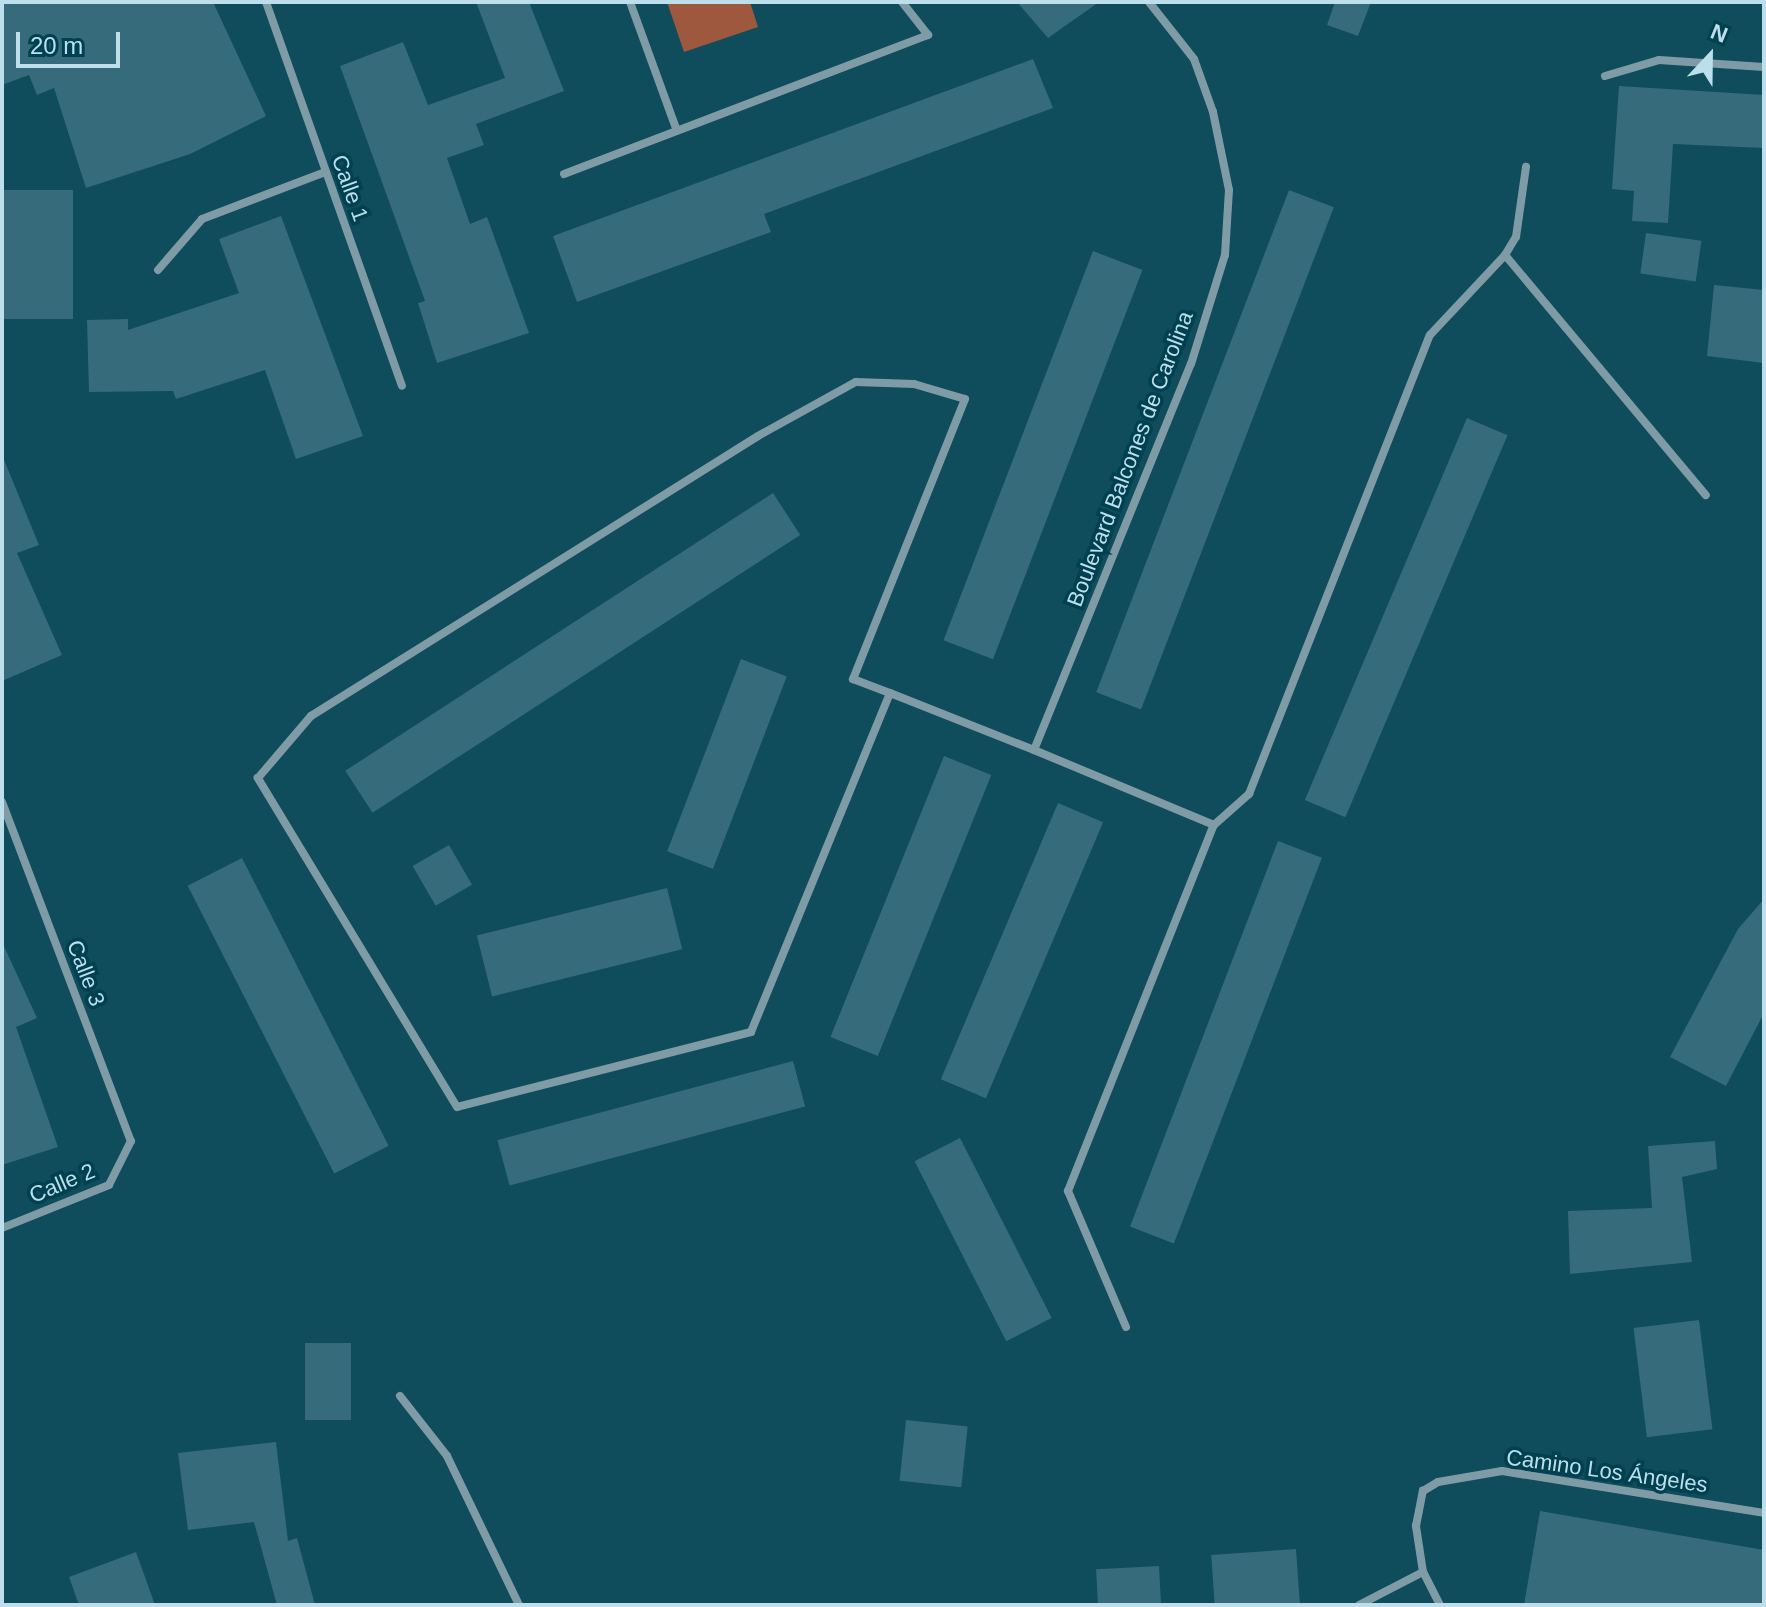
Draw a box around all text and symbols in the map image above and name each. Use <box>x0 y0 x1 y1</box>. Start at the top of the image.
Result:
scale bar <box>20 16 124 66</box>
north arrow <box>1670 16 1750 96</box>
text: N <box>1707 19 1731 48</box>
text: 20 m <box>30 32 83 59</box>
street label: Calle 1 <box>326 151 374 225</box>
street label: Boulevard Balcones de Carolina <box>1061 308 1199 610</box>
street label: Calle 3 <box>61 936 111 1010</box>
street label: Calle 2 <box>25 1157 99 1209</box>
street label: Camino Los Ángeles <box>1505 1444 1709 1498</box>

